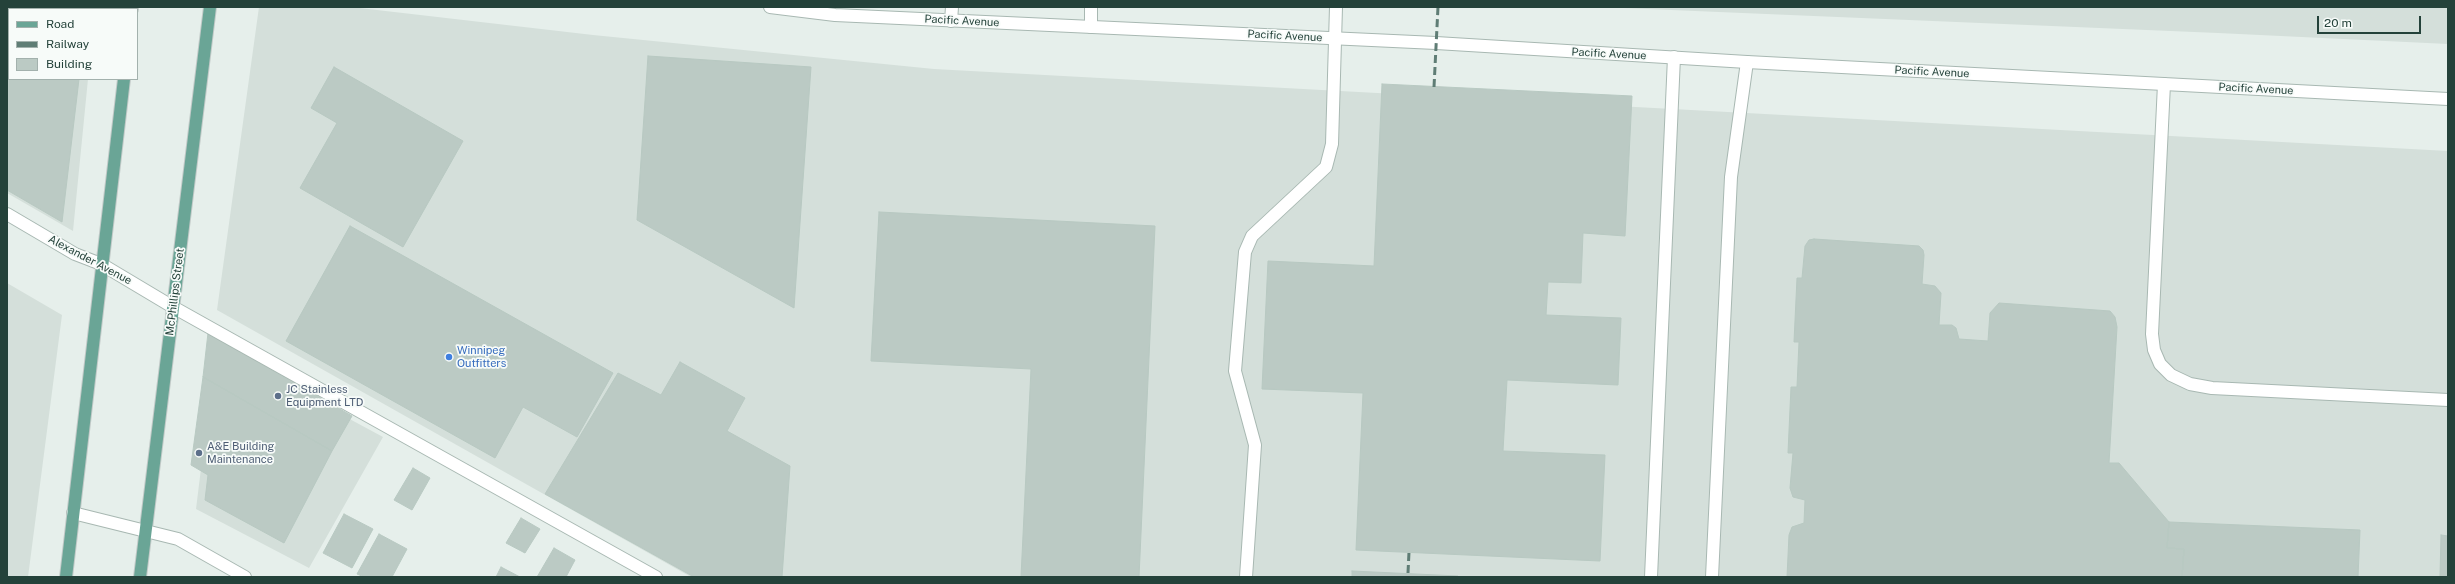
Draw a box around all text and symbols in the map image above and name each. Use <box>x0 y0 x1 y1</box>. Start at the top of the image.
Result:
legend <box>8 8 138 80</box>
scale bar <box>2319 8 2423 34</box>
street label: Pacific Avenue <box>924 12 1000 30</box>
text: 20 m <box>2324 16 2352 30</box>
text: Road <box>46 17 74 31</box>
street label: Pacific Avenue <box>1247 27 1323 45</box>
text: Railway <box>46 37 89 51</box>
street label: Pacific Avenue <box>1571 45 1647 63</box>
text: Building <box>46 57 92 71</box>
street label: Pacific Avenue <box>1894 63 1970 81</box>
street label: Pacific Avenue <box>2218 80 2294 98</box>
street label: Alexander Avenue <box>46 232 134 288</box>
street label: McPhillips Street <box>163 248 187 336</box>
place label: Winnipeg Outfitters <box>457 344 506 370</box>
marker: Winnipeg Outfitters <box>444 352 454 362</box>
place label: JC Stainless Equipment LTD <box>286 383 363 409</box>
marker: JC Stainless Equipment LTD <box>273 391 283 401</box>
place label: A&E Building Maintenance <box>207 440 274 466</box>
marker: A&E Building Maintenance <box>194 448 204 458</box>

